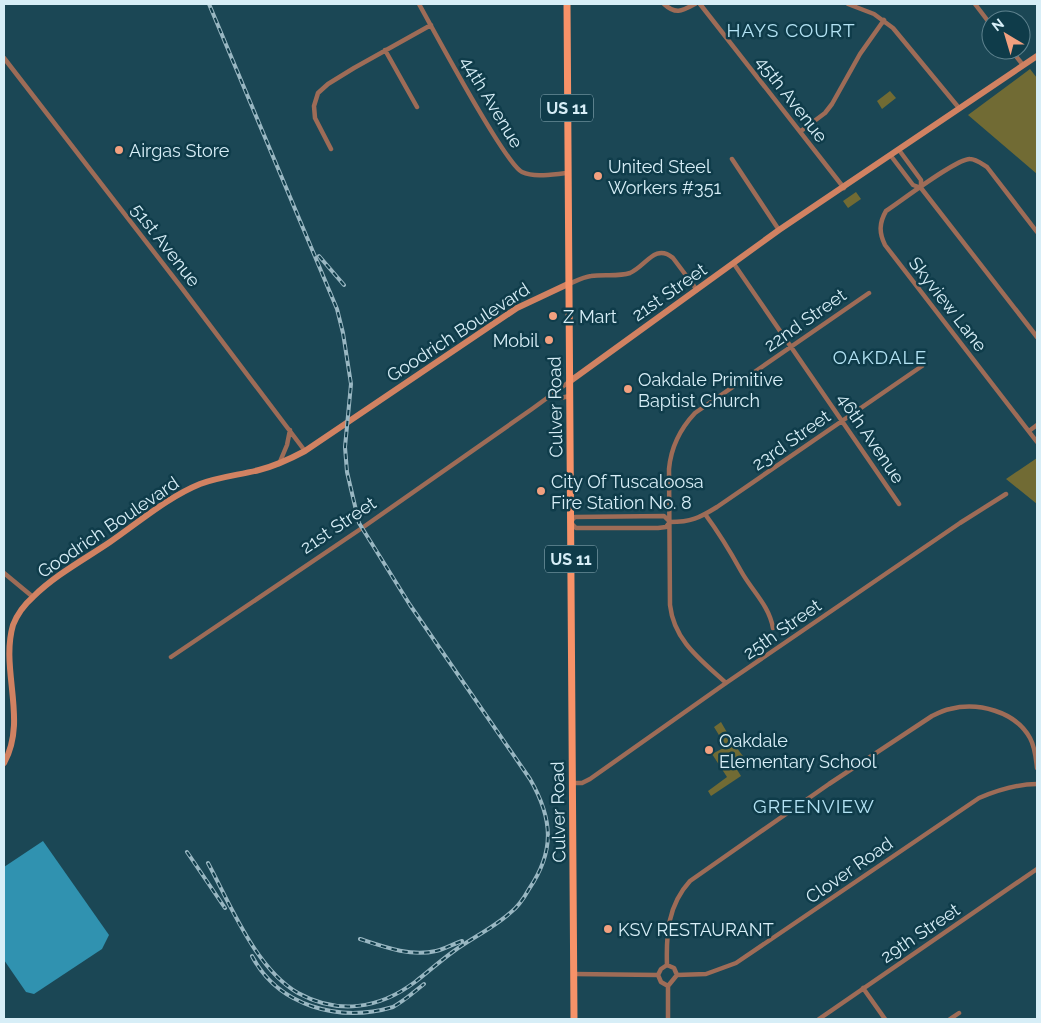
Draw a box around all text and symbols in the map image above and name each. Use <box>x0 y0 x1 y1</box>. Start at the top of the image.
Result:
north arrow <box>981 10 1031 60</box>
text: N <box>989 15 1007 34</box>
district label: HAYS COURT <box>727 19 856 41</box>
street label: 44th Avenue <box>456 52 528 152</box>
street label: 45th Avenue <box>752 52 832 147</box>
road number: US 11 <box>541 95 593 122</box>
place label: Airgas Store <box>129 140 230 161</box>
marker: Airgas Store <box>113 144 125 156</box>
place label: United Steel Workers #351 <box>608 156 722 198</box>
marker: United Steel Workers #351 <box>592 170 604 182</box>
street label: 51st Avenue <box>127 199 205 291</box>
street label: Skyview Lane <box>905 253 992 356</box>
street label: 21st Street <box>628 259 710 325</box>
street label: Goodrich Boulevard <box>383 278 533 386</box>
street label: 22nd Street <box>760 284 850 356</box>
place label: Z Mart <box>563 306 617 327</box>
marker: Z Mart <box>547 310 559 322</box>
place label: Mobil <box>493 330 539 351</box>
marker: Mobil <box>543 334 555 346</box>
district label: OAKDALE <box>833 346 927 368</box>
street label: Culver Road <box>544 356 566 458</box>
place label: Oakdale Primitive Baptist Church <box>638 369 784 411</box>
marker: Oakdale Primitive Baptist Church <box>622 383 634 395</box>
street label: 46th Avenue <box>833 389 909 488</box>
street label: 23rd Street <box>748 405 834 475</box>
place label: City Of Tuscaloosa Fire Station No. 8 <box>551 471 704 513</box>
street label: Goodrich Boulevard <box>33 472 183 582</box>
marker: City Of Tuscaloosa Fire Station No. 8 <box>535 485 547 497</box>
street label: 21st Street <box>296 492 380 558</box>
road number: US 11 <box>545 546 597 572</box>
street label: 25th Street <box>739 595 825 663</box>
place label: Oakdale Elementary School <box>719 730 877 772</box>
marker: Oakdale Elementary School <box>703 744 715 756</box>
street label: Culver Road <box>547 761 569 863</box>
district label: GREENVIEW <box>753 795 875 817</box>
street label: Clover Road <box>802 832 896 908</box>
street label: 29th Street <box>876 899 964 967</box>
place label: KSV RESTAURANT <box>618 919 774 940</box>
marker: KSV RESTAURANT <box>602 923 614 935</box>

